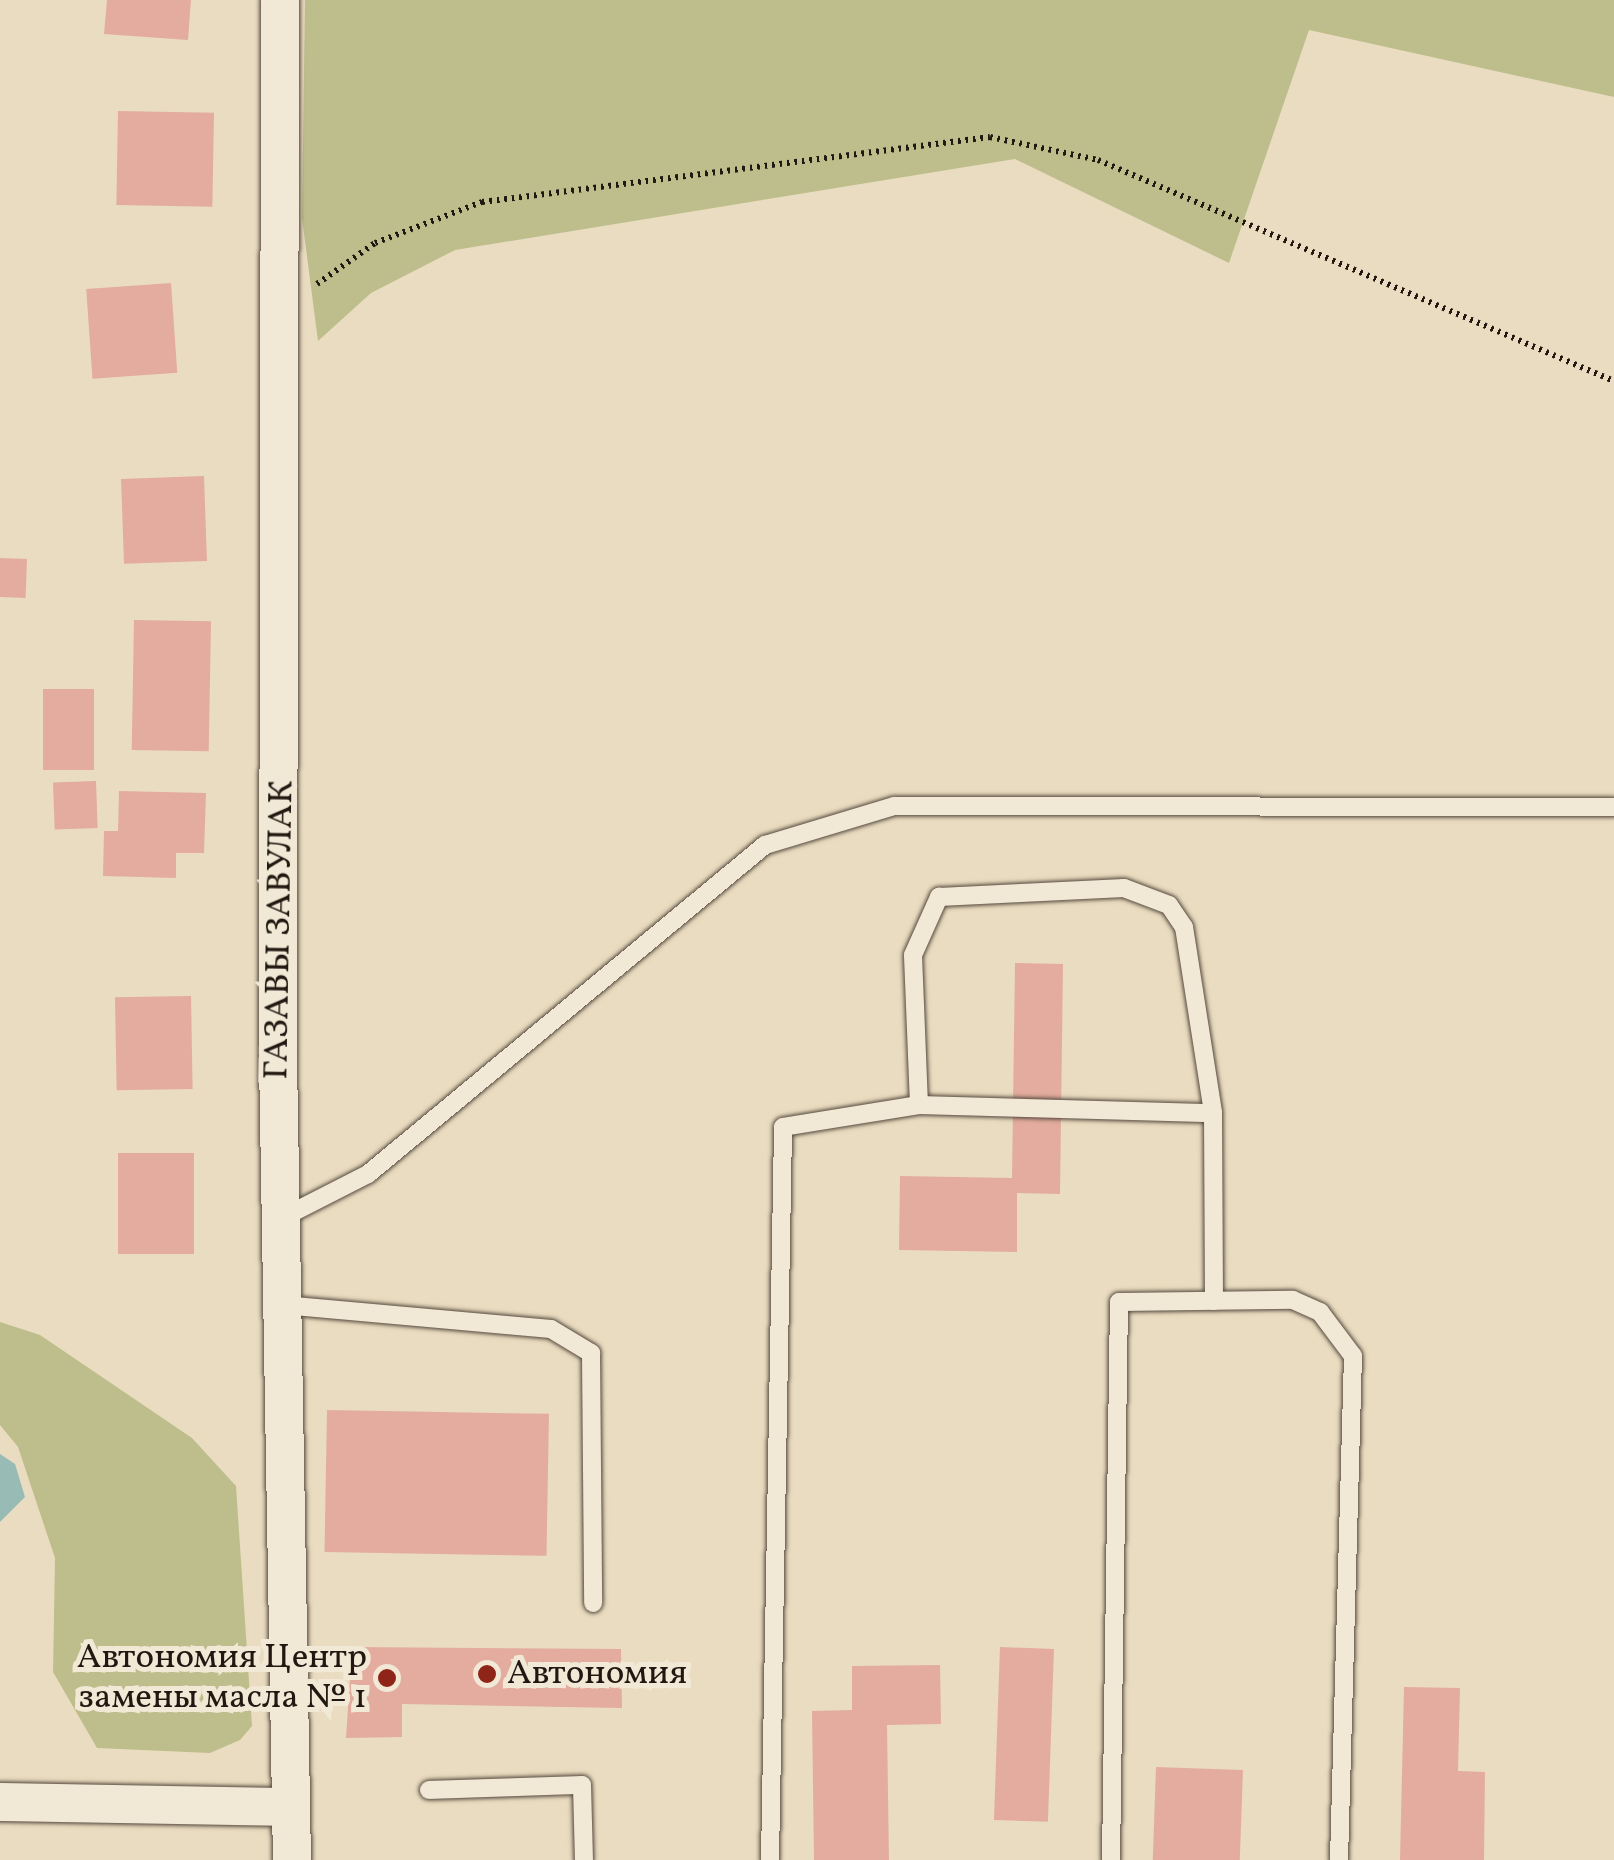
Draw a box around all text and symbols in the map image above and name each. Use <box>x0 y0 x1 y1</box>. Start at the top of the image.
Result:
street label: ГАЗАВЫ ЗАВУЛАК <box>256 780 304 1080</box>
place label: Автономия Центр замены масла № 1 <box>77 1637 367 1719</box>
place label: Автономия <box>507 1653 687 1695</box>
marker: Автономия <box>476 1663 498 1685</box>
marker: Автономия Центр замены масла № 1 <box>376 1667 398 1689</box>

